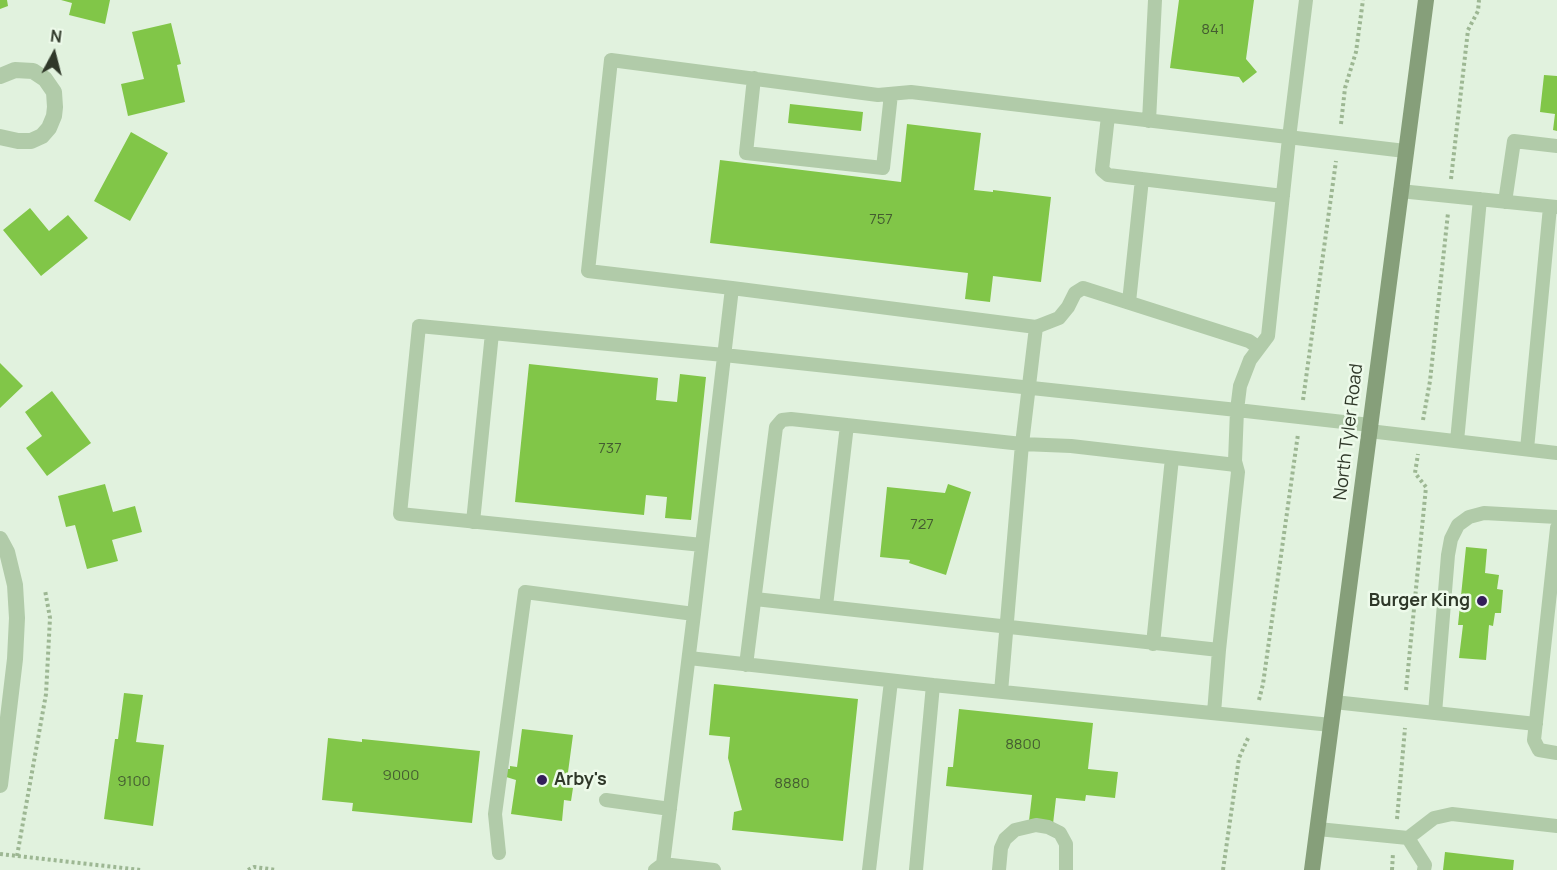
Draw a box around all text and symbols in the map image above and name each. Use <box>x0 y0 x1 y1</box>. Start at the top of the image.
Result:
house number: 841 <box>1201 21 1225 39</box>
north arrow <box>24 24 84 84</box>
text: N <box>49 25 63 48</box>
house number: 757 <box>869 211 893 229</box>
street label: North Tyler Road <box>1330 362 1368 502</box>
house number: 737 <box>598 440 622 458</box>
house number: 727 <box>910 516 934 534</box>
place label: Burger King <box>1369 590 1470 612</box>
marker: Burger King <box>1475 594 1489 608</box>
house number: 8800 <box>1005 736 1041 754</box>
house number: 9000 <box>383 767 419 785</box>
place label: Arby's <box>554 769 607 791</box>
house number: 9100 <box>117 773 151 791</box>
marker: Arby's <box>535 773 549 787</box>
house number: 8880 <box>774 775 810 793</box>

